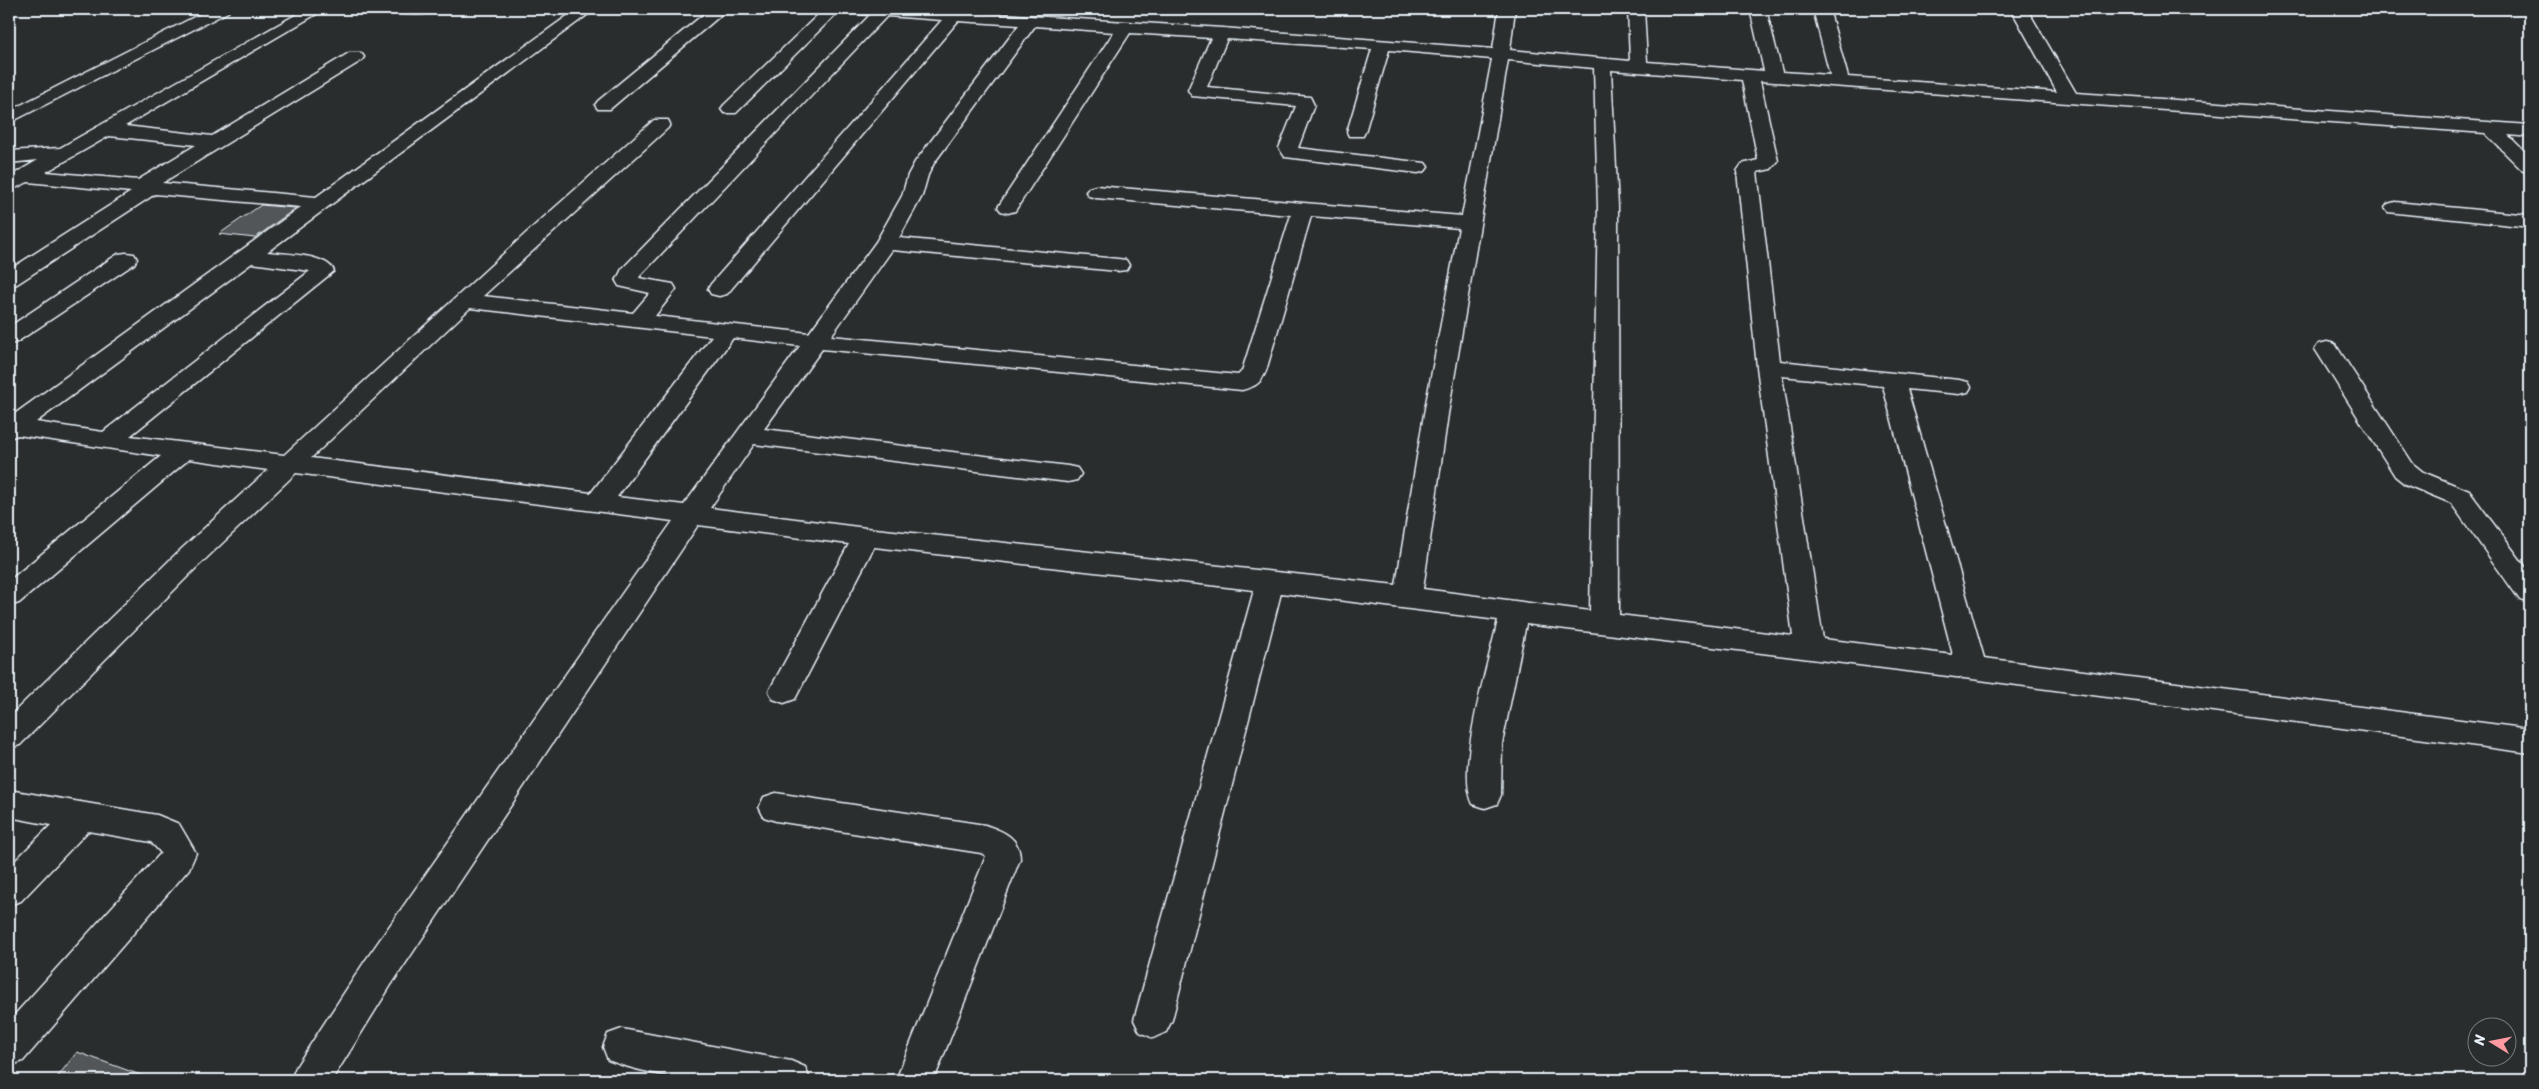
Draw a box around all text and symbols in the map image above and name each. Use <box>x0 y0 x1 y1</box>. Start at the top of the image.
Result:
north arrow <box>2466 1016 2516 1066</box>
text: N <box>2466 1033 2493 1048</box>

